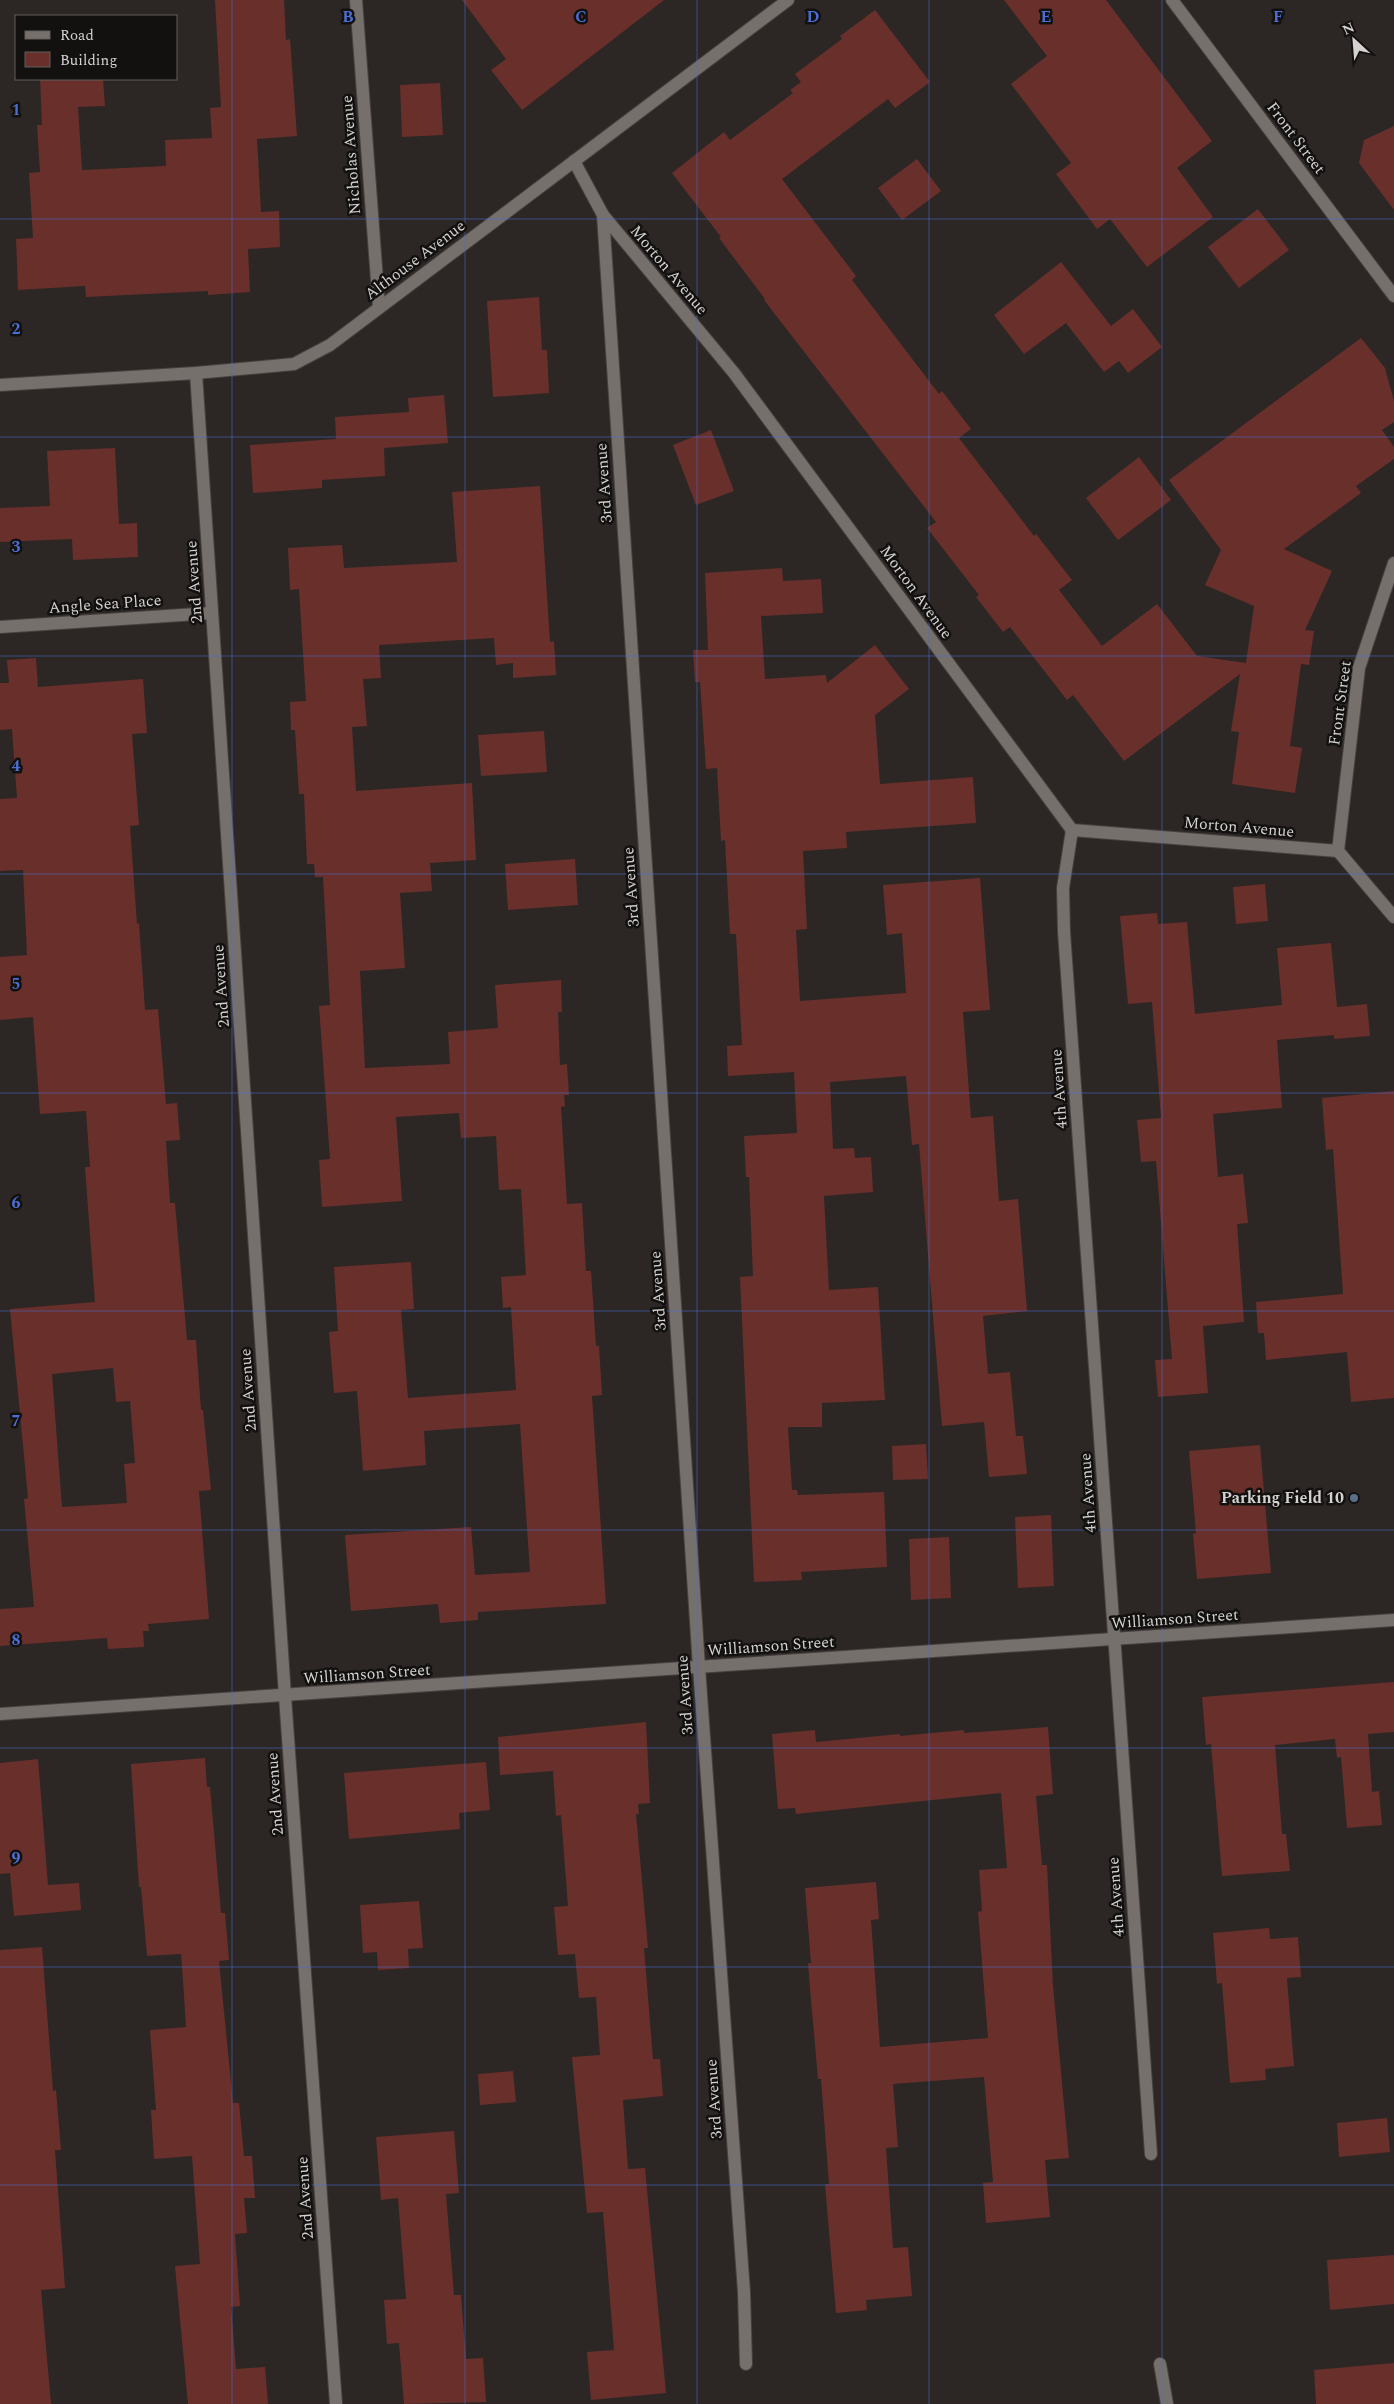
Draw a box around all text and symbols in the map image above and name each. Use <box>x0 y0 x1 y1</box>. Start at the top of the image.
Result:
text: B <box>342 5 354 29</box>
text: C <box>575 5 587 29</box>
text: D <box>807 5 820 29</box>
text: E <box>1041 5 1051 29</box>
text: F <box>1273 5 1283 29</box>
legend <box>15 15 178 80</box>
north arrow <box>1329 15 1379 65</box>
text: N <box>1339 17 1358 41</box>
text: Road <box>60 24 94 47</box>
text: Building <box>60 49 117 72</box>
street label: Nicholas Avenue <box>335 94 367 216</box>
street label: Front Street <box>1261 97 1331 180</box>
text: 1 <box>12 98 20 122</box>
street label: Althouse Avenue <box>360 214 470 306</box>
street label: Morton Avenue <box>624 220 714 320</box>
text: 2 <box>12 317 21 341</box>
street label: 3rd Avenue <box>589 442 619 524</box>
text: 3 <box>12 535 21 559</box>
street label: 2nd Avenue <box>179 540 209 624</box>
street label: Morton Avenue <box>874 540 958 644</box>
street label: Angle Sea Place <box>48 588 162 620</box>
street label: Front Street <box>1322 659 1358 747</box>
text: 4 <box>12 754 21 778</box>
street label: Morton Avenue <box>1183 810 1295 844</box>
street label: 3rd Avenue <box>616 846 646 928</box>
street label: 2nd Avenue <box>206 944 236 1028</box>
text: 5 <box>12 972 20 996</box>
street label: 4th Avenue <box>1044 1048 1074 1130</box>
text: 6 <box>12 1191 21 1215</box>
street label: 3rd Avenue <box>643 1250 673 1332</box>
street label: 2nd Avenue <box>233 1348 263 1432</box>
text: 7 <box>12 1409 21 1433</box>
street label: 4th Avenue <box>1073 1452 1103 1534</box>
place label: Parking Field 10 <box>1221 1486 1344 1510</box>
marker: Parking Field 10 <box>1348 1492 1360 1504</box>
street label: Williamson Street <box>1111 1603 1240 1635</box>
text: 8 <box>12 1628 21 1652</box>
street label: Williamson Street <box>707 1630 836 1662</box>
street label: 3rd Avenue <box>670 1654 700 1736</box>
street label: Williamson Street <box>303 1658 432 1690</box>
street label: 2nd Avenue <box>260 1752 290 1836</box>
text: 9 <box>12 1846 21 1870</box>
street label: 4th Avenue <box>1101 1856 1131 1938</box>
street label: 3rd Avenue <box>699 2058 729 2140</box>
street label: 2nd Avenue <box>290 2156 320 2240</box>

